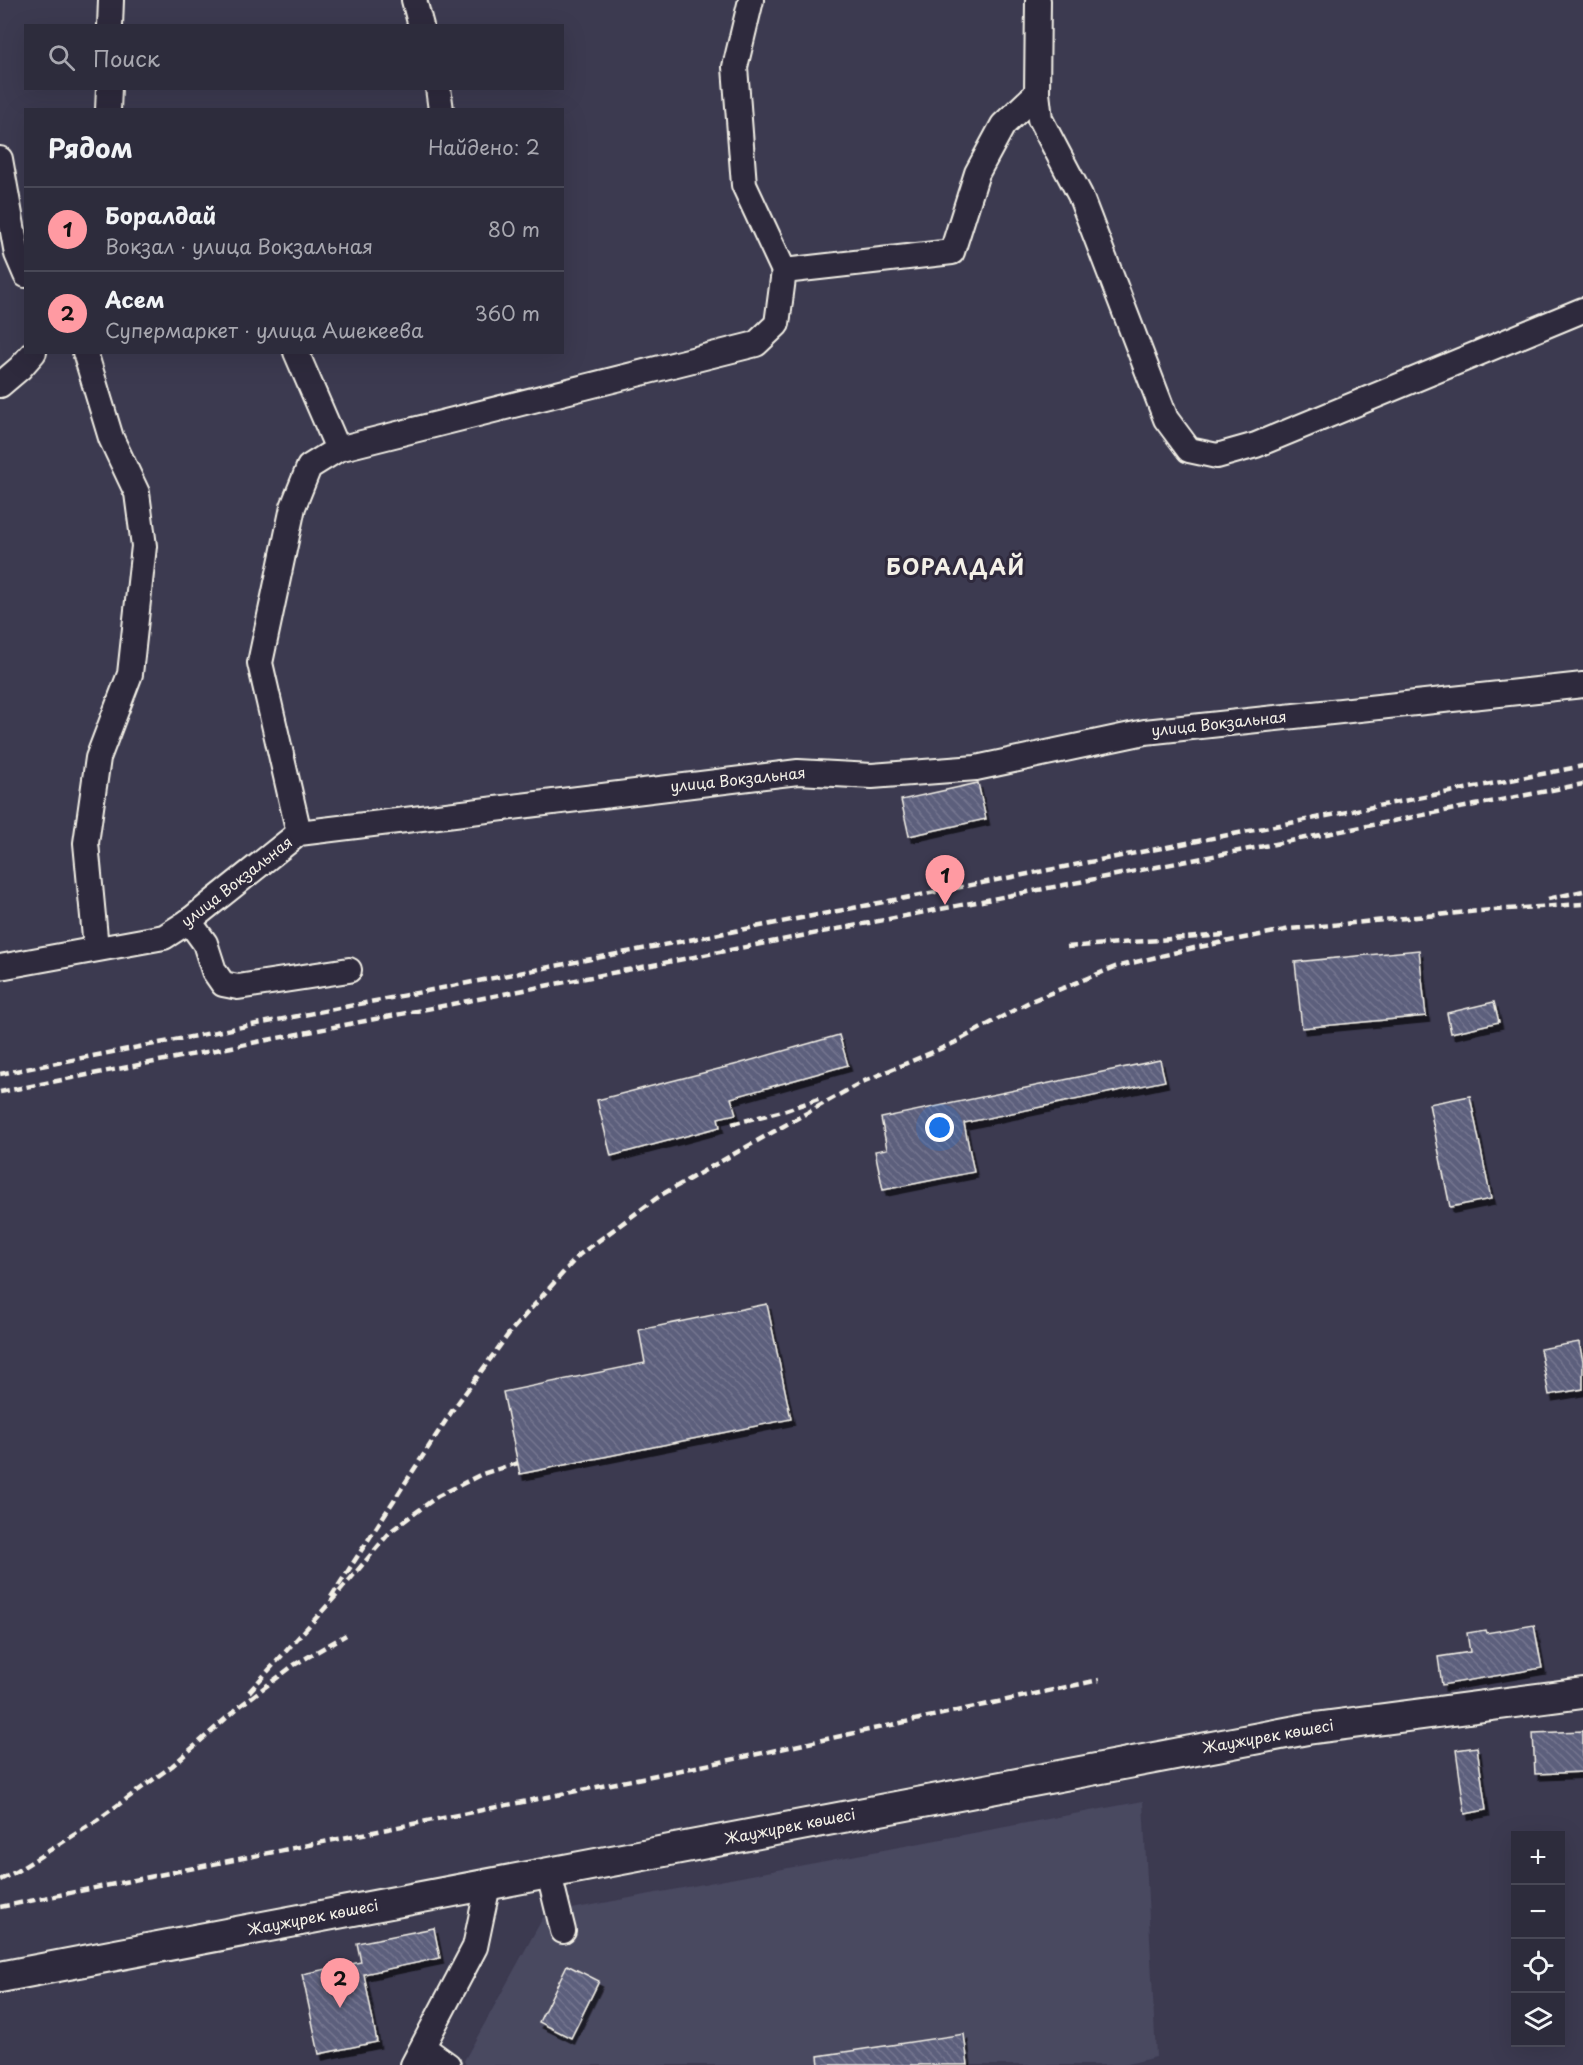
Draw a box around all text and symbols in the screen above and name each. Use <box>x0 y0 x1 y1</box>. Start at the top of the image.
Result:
search box <box>24 24 564 90</box>
icon: search <box>45 41 78 74</box>
text: Поиск <box>93 41 160 74</box>
text: Рядом <box>48 128 133 167</box>
text: Найдено: 2 <box>428 132 540 162</box>
text: Боралдай <box>105 198 216 231</box>
text: 1 <box>63 214 72 244</box>
text: 80 m <box>488 214 540 244</box>
text: Вокзал · улица Вокзальная <box>105 231 373 261</box>
text: Асем <box>105 282 165 315</box>
text: 2 <box>60 298 75 328</box>
text: 360 m <box>474 298 540 328</box>
text: Супермаркет · улица Ашекеева <box>105 315 423 345</box>
district label: БОРАЛДАЙ <box>886 550 1026 582</box>
street label: улица Вокзальная <box>1150 704 1288 741</box>
street label: улица Вокзальная <box>669 760 807 797</box>
street label: улица Вокзальная <box>175 830 297 932</box>
pin: 1 <box>926 856 964 905</box>
your location <box>925 1113 954 1142</box>
street label: Жаужүрек көшесі <box>1200 1713 1335 1758</box>
street label: Жаужүрек көшесі <box>722 1802 857 1850</box>
map controls <box>1511 1831 1565 2047</box>
button: + <box>1511 1831 1565 1885</box>
button: − <box>1511 1885 1565 1939</box>
street label: Жаужүрек көшесі <box>245 1893 380 1941</box>
button: locate <box>1511 1939 1565 1993</box>
pin: 2 <box>320 1958 360 2008</box>
button: layers <box>1511 1993 1565 2047</box>

